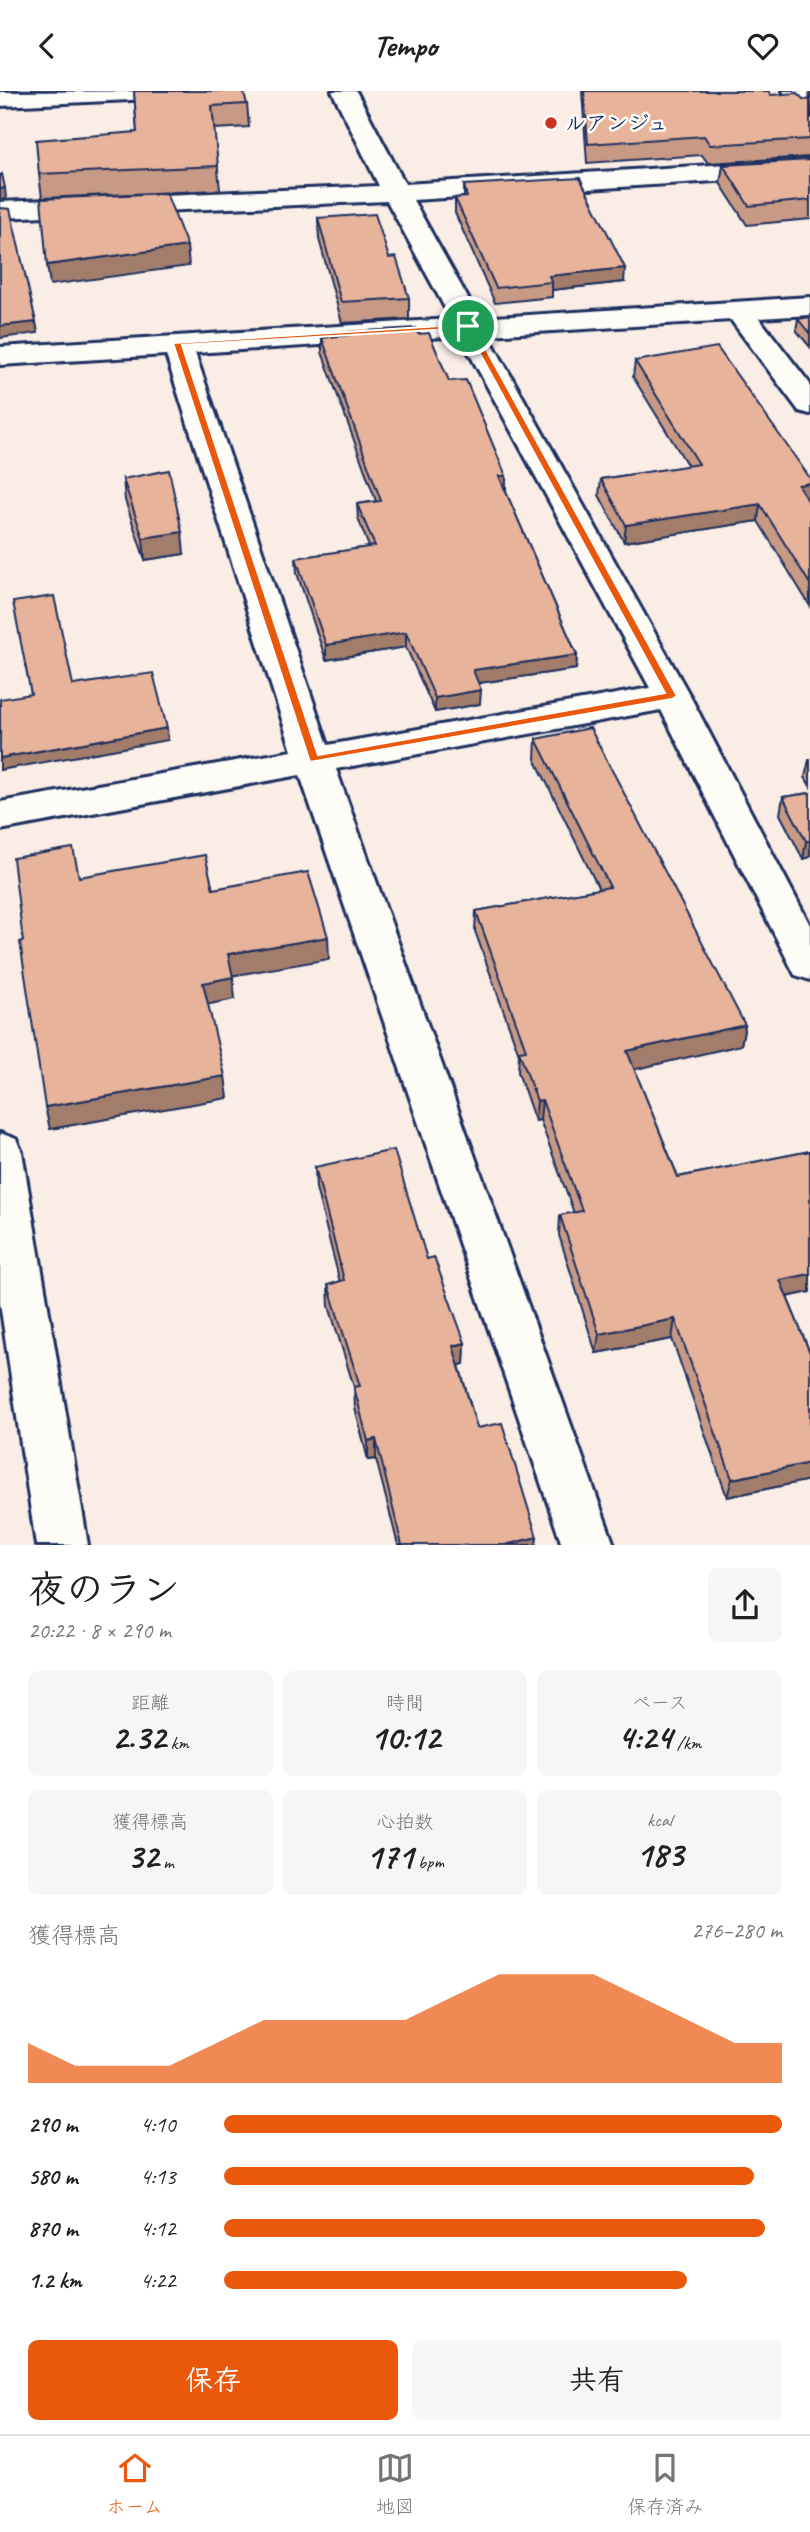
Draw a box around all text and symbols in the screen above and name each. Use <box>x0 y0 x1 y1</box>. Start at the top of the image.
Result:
text: Tempo <box>373 25 437 66</box>
icon: back <box>28 27 66 65</box>
icon: heart <box>744 27 782 65</box>
place label: ルアンジュ <box>565 110 668 136</box>
marker: ルアンジュ <box>543 115 559 131</box>
pin <box>438 296 498 356</box>
icon: arrive <box>449 307 487 345</box>
text: 夜のラン <box>28 1566 180 1613</box>
button: share <box>708 1568 782 1642</box>
text: 20:22 · 8 × 290 m <box>28 1616 171 1645</box>
text: 距離 <box>131 1691 169 1715</box>
text: 時間 <box>386 1691 424 1715</box>
text: ペース <box>632 1691 688 1715</box>
text: 2.32 <box>112 1715 166 1760</box>
text: 10:12 <box>370 1715 440 1760</box>
text: 4:24 <box>618 1715 672 1760</box>
text: km <box>166 1731 189 1755</box>
text: /km <box>672 1731 701 1755</box>
text: kcal <box>647 1808 672 1832</box>
text: 獲得標高 <box>112 1810 188 1834</box>
text: 心拍数 <box>376 1810 434 1834</box>
text: 183 <box>636 1832 683 1877</box>
text: 32 <box>127 1834 158 1879</box>
text: 171 <box>366 1834 413 1879</box>
text: m <box>158 1850 174 1874</box>
text: bpm <box>413 1850 444 1874</box>
text: 276–280 m <box>691 1916 782 1945</box>
text: 獲得標高 <box>28 1921 120 1950</box>
text: 290 m <box>28 2110 77 2139</box>
text: 4:10 <box>140 2110 176 2139</box>
text: 580 m <box>28 2162 77 2191</box>
text: 4:13 <box>140 2162 176 2191</box>
text: 870 m <box>28 2214 78 2243</box>
text: 4:12 <box>140 2214 176 2243</box>
text: 1.2 km <box>28 2266 82 2295</box>
text: 4:22 <box>140 2266 176 2295</box>
button: 保存 <box>28 2340 398 2420</box>
button: 共有 <box>412 2340 782 2420</box>
tab: ホーム <box>107 2449 163 2519</box>
tab: 地図 <box>376 2449 414 2519</box>
tab: 保存済み <box>627 2449 703 2519</box>

